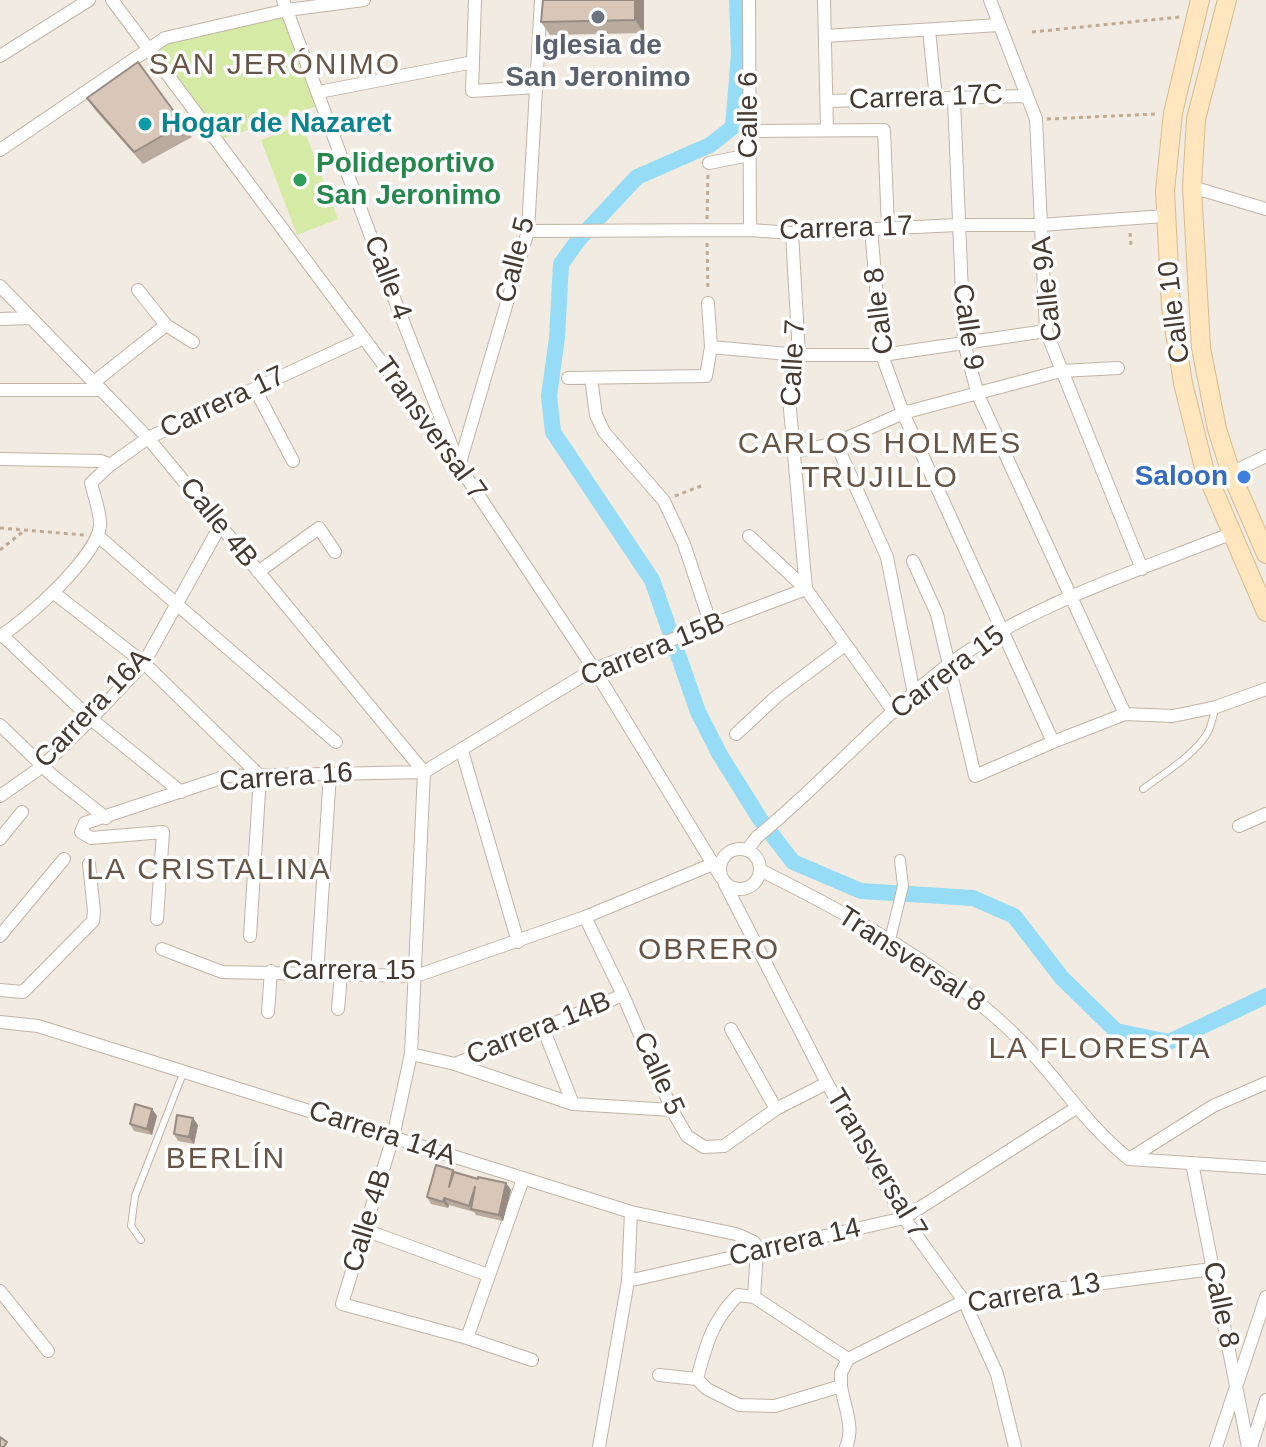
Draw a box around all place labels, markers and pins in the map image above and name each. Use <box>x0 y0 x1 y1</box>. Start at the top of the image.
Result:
marker: Iglesia de San Jeronimo <box>589 8 607 26</box>
place label: Iglesia de San Jeronimo <box>505 29 691 95</box>
place label: Hogar de Nazaret <box>161 107 391 141</box>
marker: Hogar de Nazaret <box>136 115 154 133</box>
place label: Polideportivo San Jeronimo <box>316 147 501 213</box>
marker: Polideportivo San Jeronimo <box>291 171 309 189</box>
place label: Saloon <box>1135 460 1228 494</box>
marker: Saloon <box>1235 468 1253 486</box>

